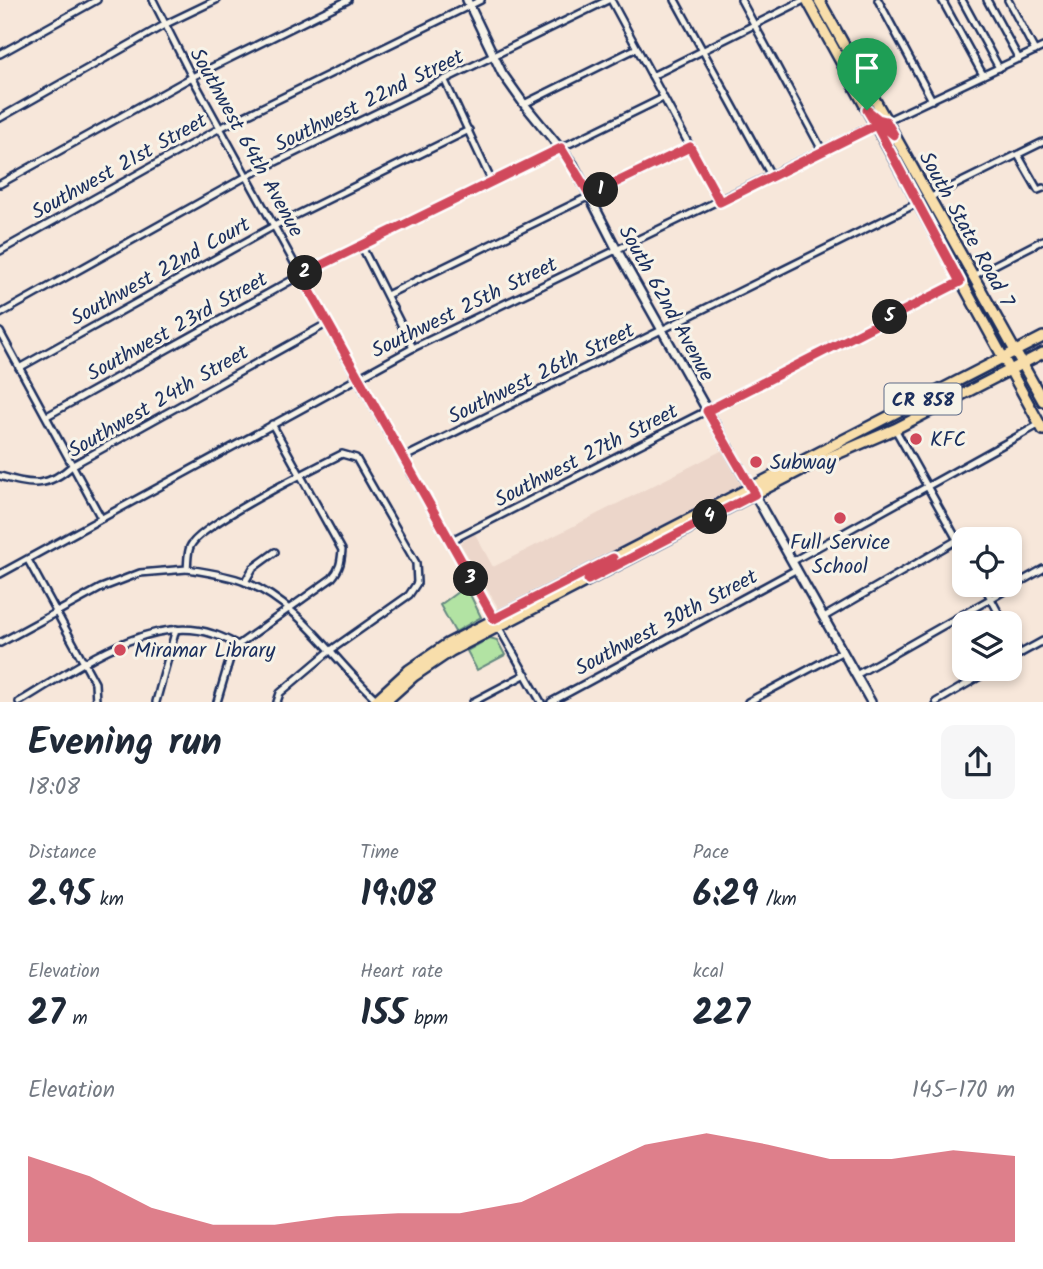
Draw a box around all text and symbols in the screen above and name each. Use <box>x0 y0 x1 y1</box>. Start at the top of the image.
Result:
pin <box>837 38 897 110</box>
street label: Southwest 22nd Street <box>269 41 471 162</box>
street label: Southwest 64th Avenue <box>180 42 312 244</box>
icon: arrive <box>848 49 886 87</box>
street label: Southwest 21st Street <box>26 105 215 229</box>
street label: South State Road 7 <box>909 146 1023 315</box>
pin: 1 <box>584 172 618 208</box>
text: 1 <box>598 174 603 204</box>
street label: Southwest 22nd Court <box>65 209 257 335</box>
street label: South 62nd Avenue <box>609 219 723 388</box>
street label: Southwest 25th Street <box>366 248 564 368</box>
pin: 2 <box>288 256 322 290</box>
text: 2 <box>299 257 310 287</box>
street label: Southwest 23rd Street <box>81 263 275 391</box>
pin: 5 <box>872 300 908 334</box>
text: 5 <box>885 301 894 331</box>
street label: Southwest 26th Street <box>443 314 641 434</box>
street label: Southwest 24th Street <box>62 337 256 468</box>
road number: CR 858 <box>884 384 962 414</box>
street label: Southwest 27th Street <box>489 395 685 517</box>
place label: KFC <box>930 424 966 457</box>
marker: KFC <box>908 431 924 447</box>
place label: Subway <box>770 447 836 480</box>
marker: Subway <box>748 454 764 470</box>
pin: 4 <box>692 500 728 534</box>
text: 4 <box>704 501 715 531</box>
marker: Full Service School <box>832 510 848 526</box>
place label: Full Service School <box>790 527 891 584</box>
map controls <box>952 527 1022 681</box>
button: locate <box>952 527 1022 597</box>
street label: Southwest 30th Street <box>569 561 765 685</box>
pin: 3 <box>454 562 489 596</box>
text: 3 <box>465 563 476 593</box>
button: layers <box>952 611 1022 681</box>
place label: Miramar Library <box>134 635 276 668</box>
marker: Miramar Library <box>112 642 128 658</box>
text: Evening run <box>28 714 222 774</box>
button: share <box>941 725 1015 799</box>
text: 18:08 <box>28 770 80 806</box>
text: Distance <box>28 838 96 868</box>
text: Time <box>360 838 399 868</box>
text: Pace <box>693 838 729 868</box>
text: 2.95 <box>28 868 92 924</box>
text: 19:08 <box>360 868 436 924</box>
text: 6:29 <box>693 868 758 924</box>
text: km <box>92 885 124 915</box>
text: /km <box>758 885 797 915</box>
text: Elevation <box>28 957 100 987</box>
text: Heart rate <box>360 957 443 987</box>
text: kcal <box>693 957 724 987</box>
text: 27 <box>28 987 65 1043</box>
text: 155 <box>360 987 406 1043</box>
text: 227 <box>693 987 750 1043</box>
text: m <box>65 1004 88 1034</box>
text: bpm <box>406 1004 448 1034</box>
text: Elevation <box>28 1073 115 1109</box>
text: 145–170 m <box>912 1073 1015 1109</box>

